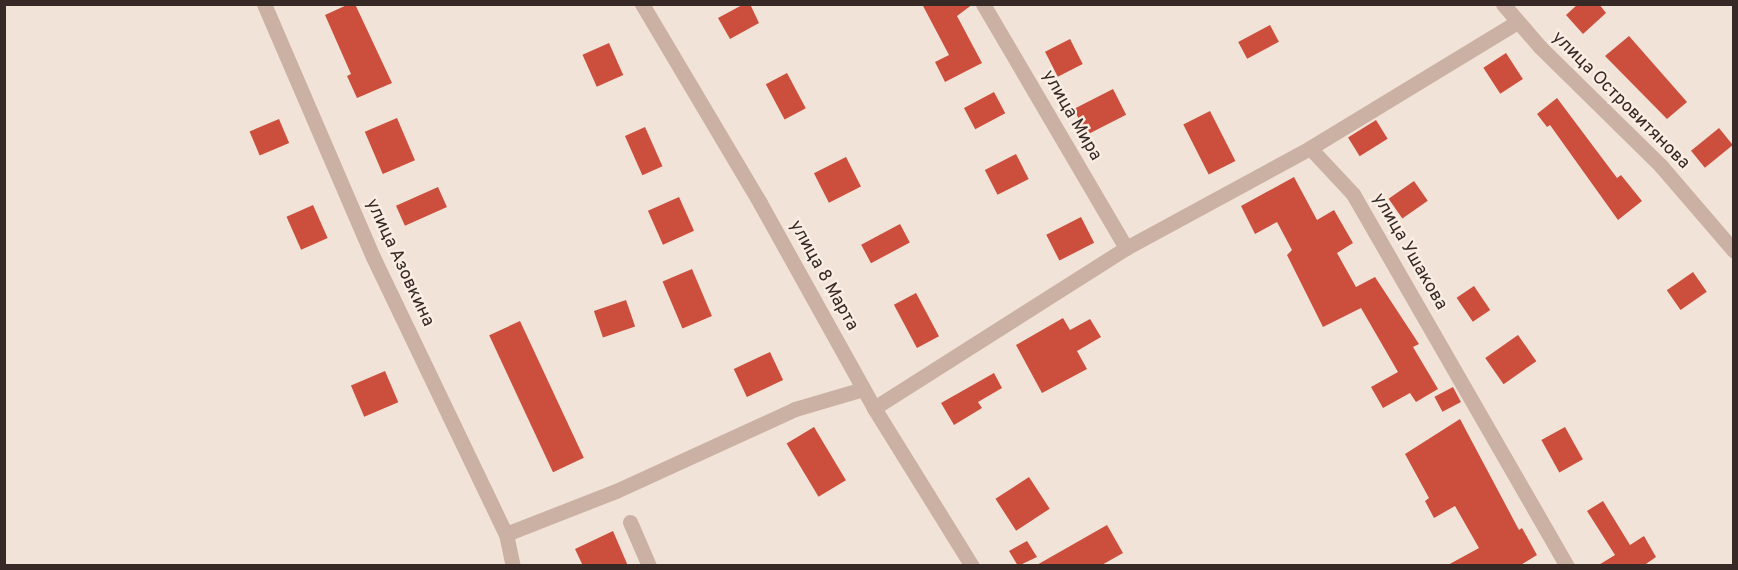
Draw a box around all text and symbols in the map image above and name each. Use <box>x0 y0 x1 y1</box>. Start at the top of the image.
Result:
street label: улица Островитянова <box>1546 27 1694 175</box>
street label: улица Мира <box>1036 67 1106 165</box>
street label: улица Ушакова <box>1367 190 1451 314</box>
street label: улица Азовкина <box>360 195 438 331</box>
street label: улица 8 Марта <box>784 217 862 335</box>

